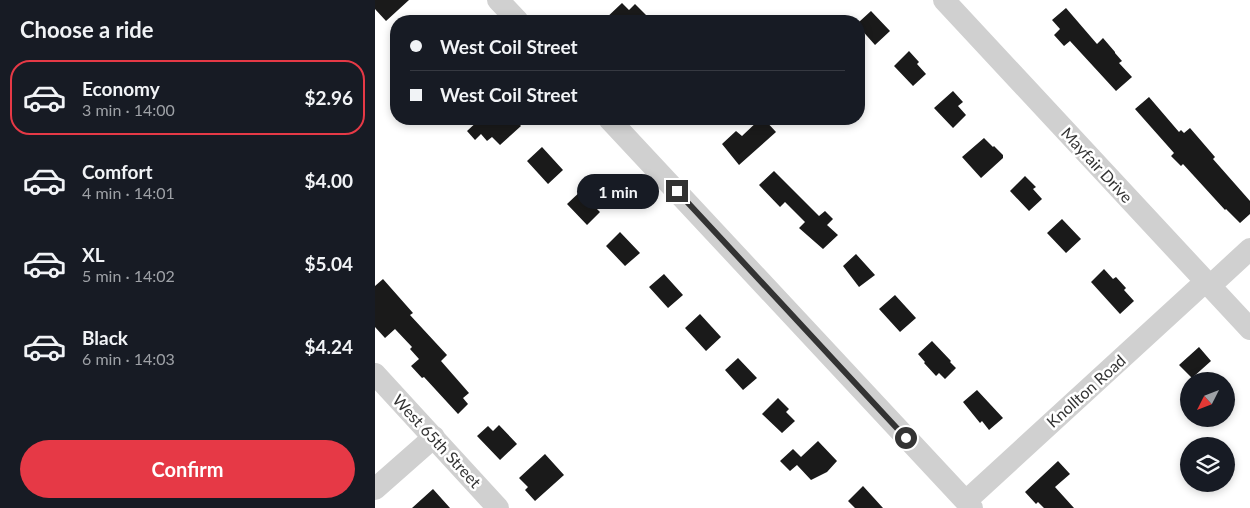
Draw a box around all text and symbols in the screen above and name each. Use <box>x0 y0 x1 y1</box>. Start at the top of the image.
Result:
text: Choose a ride <box>20 16 154 43</box>
text: West Coil Street <box>440 35 578 58</box>
icon: car <box>22 75 67 120</box>
text: Economy <box>82 77 160 100</box>
text: West Coil Street <box>440 83 578 106</box>
text: $2.96 <box>304 86 353 109</box>
text: 3 min · 14:00 <box>82 100 175 119</box>
street label: Mayfair Drive <box>1058 123 1137 206</box>
icon: car <box>22 158 67 203</box>
text: Comfort <box>82 160 153 183</box>
text: $4.00 <box>304 169 353 192</box>
callout: 1 min <box>577 174 659 208</box>
route end <box>666 180 688 202</box>
text: 1 min <box>598 182 638 201</box>
text: 4 min · 14:01 <box>82 183 175 202</box>
icon: car <box>22 241 67 286</box>
text: XL <box>82 243 105 266</box>
text: $5.04 <box>304 252 353 275</box>
text: 5 min · 14:02 <box>82 266 175 285</box>
icon: car <box>22 324 67 369</box>
text: Black <box>82 326 128 349</box>
text: $4.24 <box>304 335 353 358</box>
text: 6 min · 14:03 <box>82 349 175 368</box>
street label: Knollton Road <box>1042 350 1129 431</box>
north arrow <box>1180 372 1235 428</box>
map controls <box>1180 372 1235 492</box>
street label: West 65th Street <box>389 390 486 491</box>
route start <box>895 427 917 449</box>
button: layers <box>1180 437 1235 492</box>
button: Confirm <box>20 440 355 498</box>

